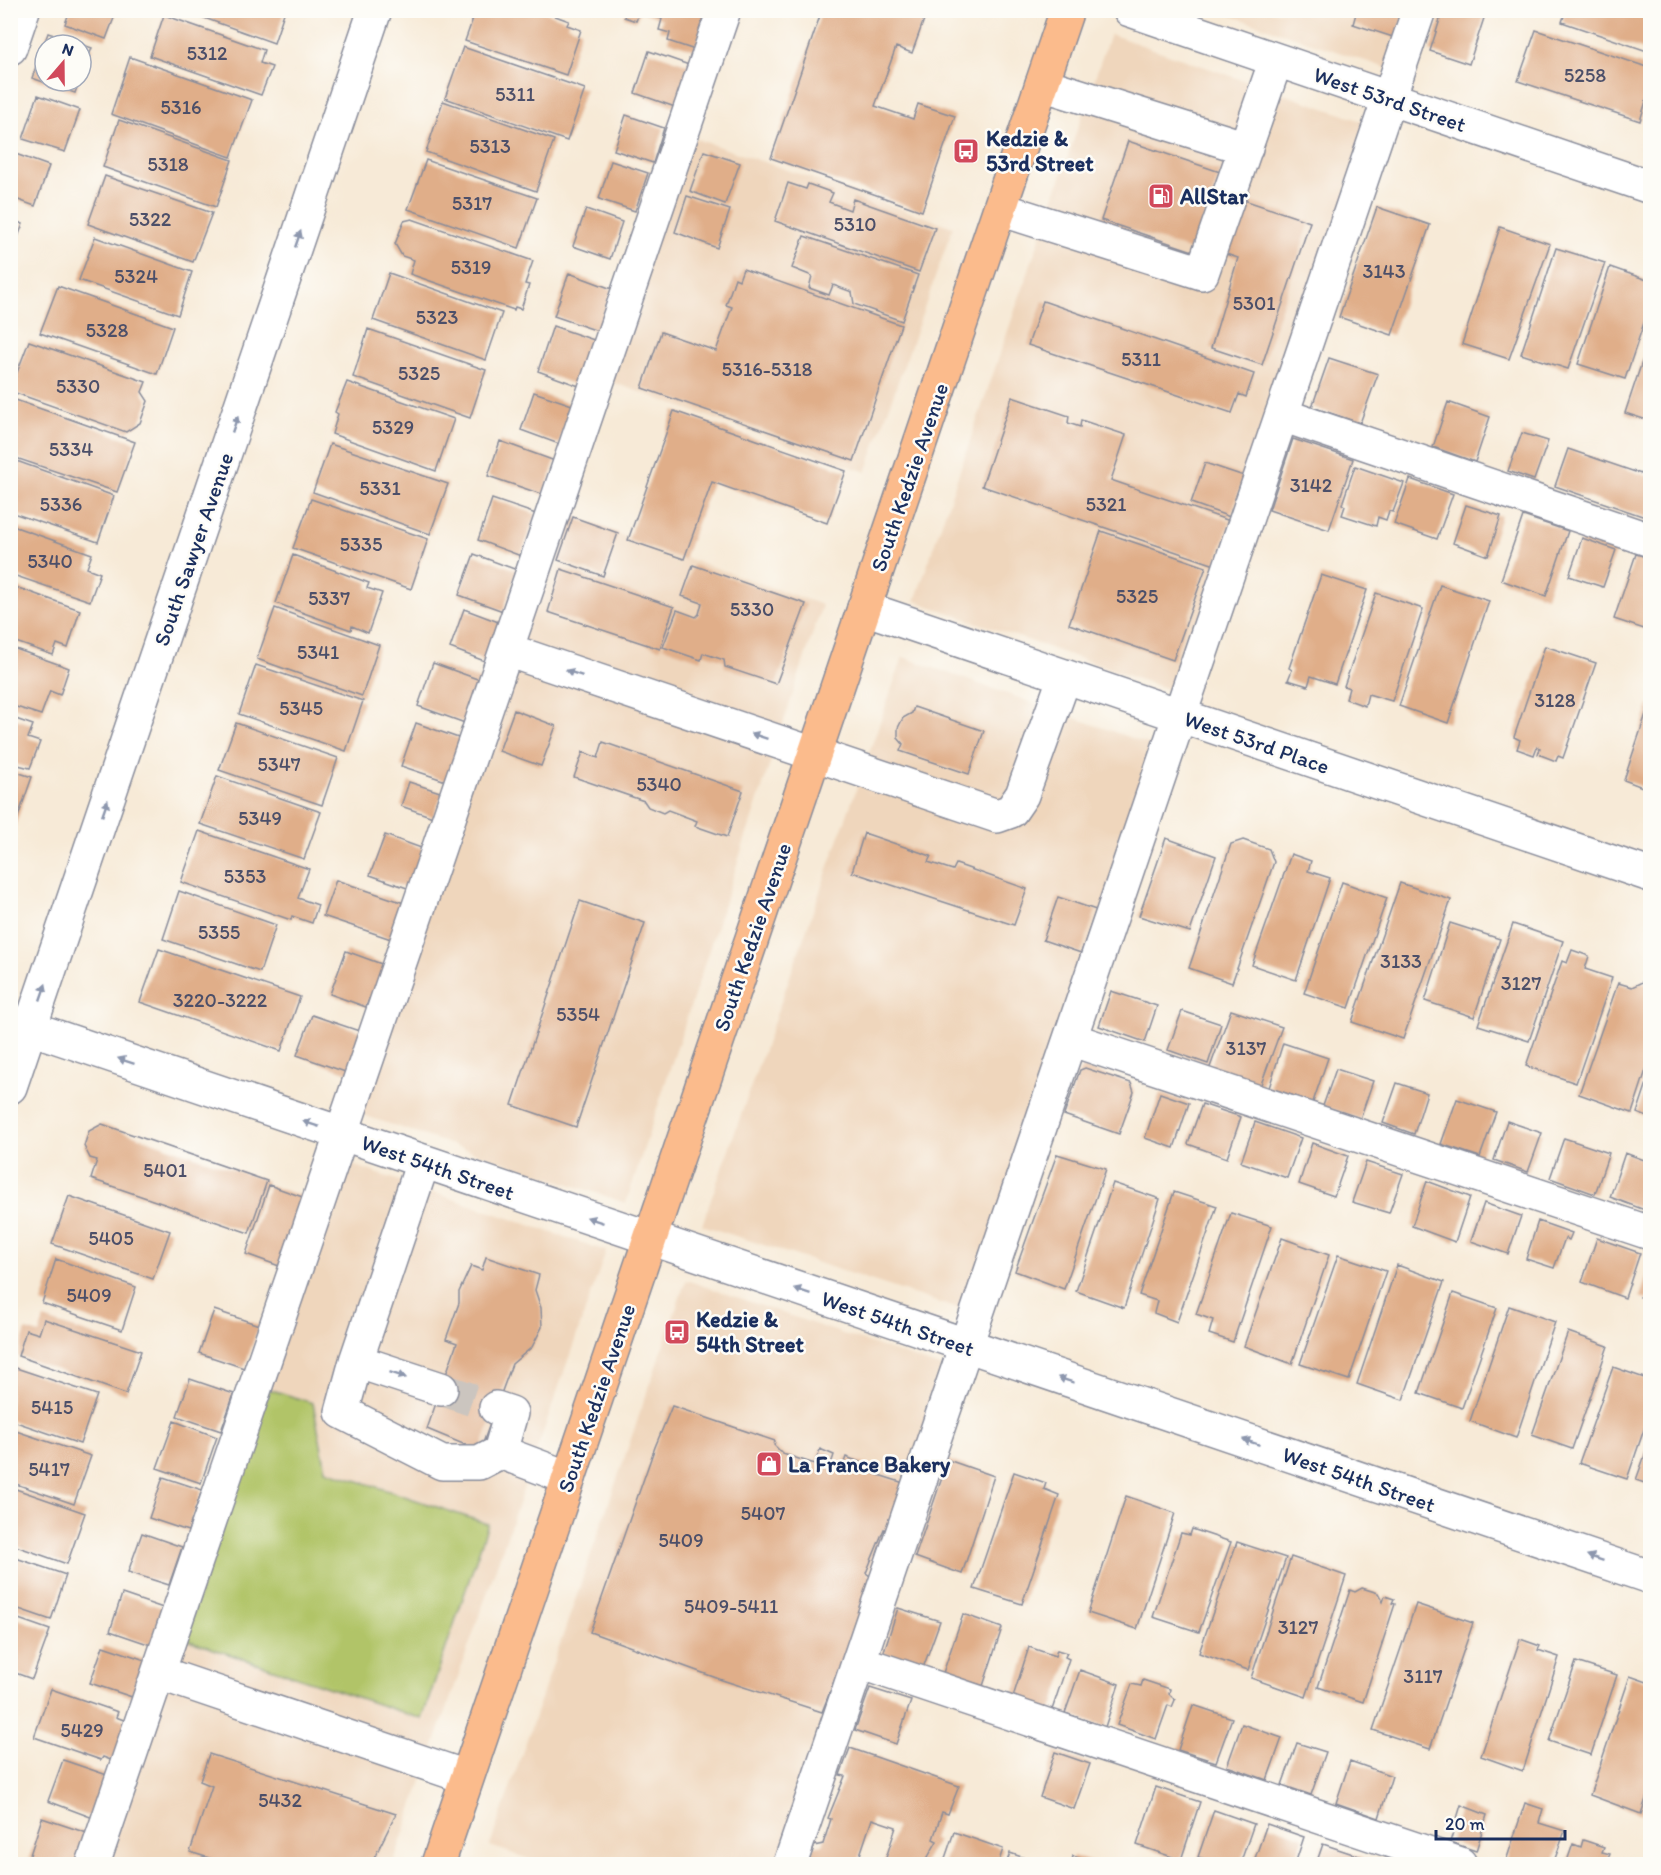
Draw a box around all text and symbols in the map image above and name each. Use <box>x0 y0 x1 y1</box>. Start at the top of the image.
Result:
north arrow <box>33 33 93 93</box>
text: N <box>60 39 76 60</box>
house number: 5312 <box>186 41 228 65</box>
street label: West 53rd Street <box>1310 61 1470 138</box>
house number: 5258 <box>1564 63 1606 87</box>
house number: 5311 <box>495 82 535 106</box>
house number: 5316 <box>160 95 202 119</box>
place label: Kedzie & 53rd Street <box>986 125 1094 177</box>
house number: 5313 <box>469 134 511 158</box>
bus stop icon: Kedzie & 53rd Street <box>951 136 981 166</box>
house number: 5318 <box>147 152 189 176</box>
fuel station icon: AllStar <box>1146 181 1176 211</box>
place label: AllStar <box>1179 183 1249 210</box>
house number: 5317 <box>452 191 492 215</box>
house number: 5322 <box>129 207 172 231</box>
house number: 5310 <box>834 212 877 236</box>
one-way arrow <box>293 230 303 248</box>
house number: 5319 <box>450 255 492 279</box>
house number: 3143 <box>1362 259 1406 283</box>
house number: 5324 <box>114 264 158 288</box>
house number: 5301 <box>1233 291 1276 315</box>
house number: 5323 <box>416 305 459 329</box>
house number: 5328 <box>86 318 128 342</box>
house number: 5311 <box>1121 347 1161 371</box>
house number: 5316-5318 <box>722 357 812 381</box>
house number: 5325 <box>398 361 440 385</box>
house number: 5330 <box>56 374 100 398</box>
street label: South Kedzie Avenue <box>865 379 954 575</box>
one-way arrow <box>231 415 240 433</box>
house number: 5329 <box>372 415 414 439</box>
house number: 5334 <box>49 437 93 461</box>
street label: South Sawyer Avenue <box>148 449 239 649</box>
house number: 3142 <box>1290 473 1333 497</box>
house number: 5331 <box>359 476 401 500</box>
house number: 5336 <box>40 492 82 516</box>
house number: 5321 <box>1085 492 1127 516</box>
house number: 5335 <box>340 532 382 556</box>
house number: 5340 <box>27 549 73 573</box>
house number: 5325 <box>1116 584 1158 608</box>
house number: 5337 <box>308 586 350 610</box>
house number: 5330 <box>730 597 774 621</box>
house number: 5341 <box>297 640 339 664</box>
one-way arrow <box>565 667 583 677</box>
house number: 3128 <box>1534 688 1576 712</box>
house number: 5345 <box>279 696 323 720</box>
street label: West 53rd Place <box>1181 705 1333 780</box>
one-way arrow <box>750 731 768 741</box>
house number: 5347 <box>257 752 301 776</box>
house number: 5340 <box>636 772 682 796</box>
one-way arrow <box>101 799 111 817</box>
house number: 5349 <box>238 806 282 830</box>
street label: South Kedzie Avenue <box>708 839 797 1035</box>
house number: 5353 <box>224 864 266 888</box>
house number: 5355 <box>198 920 240 944</box>
house number: 3133 <box>1380 949 1422 973</box>
house number: 3127 <box>1501 971 1541 995</box>
one-way arrow <box>38 983 48 1001</box>
house number: 3220-3222 <box>173 988 268 1012</box>
house number: 5354 <box>556 1002 600 1026</box>
house number: 3137 <box>1226 1036 1267 1060</box>
one-way arrow <box>117 1056 135 1065</box>
one-way arrow <box>302 1118 320 1128</box>
street label: West 54th Street <box>358 1129 518 1206</box>
house number: 5401 <box>143 1158 187 1182</box>
one-way arrow <box>586 1215 604 1225</box>
house number: 5405 <box>88 1226 134 1250</box>
house number: 5409 <box>66 1283 112 1307</box>
street label: West 54th Street <box>818 1285 978 1362</box>
one-way arrow <box>793 1286 811 1295</box>
street label: South Kedzie Avenue <box>552 1300 641 1496</box>
place label: Kedzie & 54th Street <box>696 1306 805 1358</box>
bus stop icon: Kedzie & 54th Street <box>662 1317 692 1347</box>
one-way arrow <box>389 1371 407 1380</box>
one-way arrow <box>1057 1375 1075 1384</box>
house number: 5415 <box>31 1395 73 1419</box>
one-way arrow <box>1242 1437 1260 1447</box>
street label: West 54th Street <box>1279 1441 1439 1518</box>
shop icon: La France Bakery <box>754 1449 784 1479</box>
place label: La France Bakery <box>788 1451 951 1478</box>
house number: 5417 <box>28 1457 70 1481</box>
house number: 5407 <box>741 1501 785 1525</box>
house number: 5409 <box>658 1528 704 1552</box>
one-way arrow <box>1586 1553 1604 1562</box>
house number: 5409-5411 <box>684 1594 778 1618</box>
house number: 3127 <box>1278 1615 1318 1639</box>
house number: 3117 <box>1403 1664 1443 1688</box>
house number: 5429 <box>60 1718 104 1742</box>
house number: 5432 <box>258 1788 302 1812</box>
scale bar <box>1436 1803 1565 1841</box>
text: 20 m <box>1445 1813 1485 1835</box>

